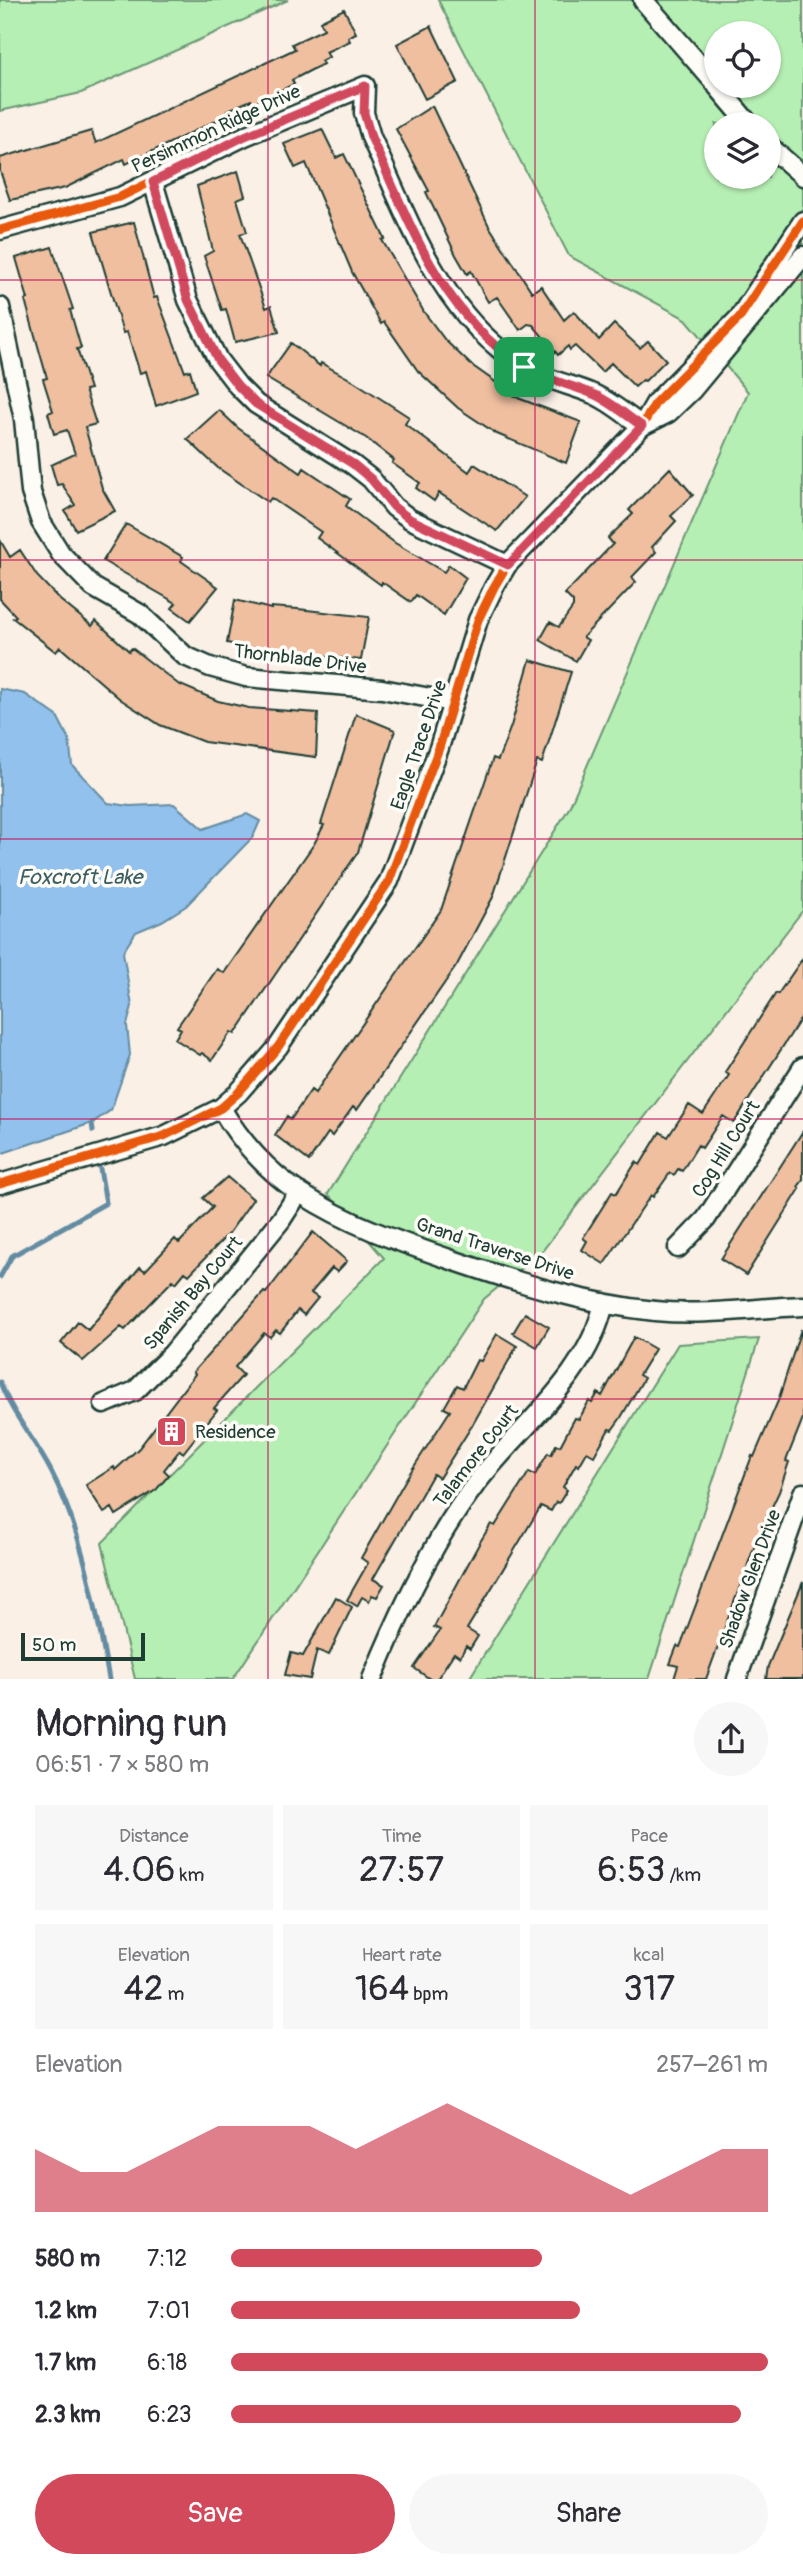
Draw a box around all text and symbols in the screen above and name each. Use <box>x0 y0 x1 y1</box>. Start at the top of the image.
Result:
map controls <box>704 21 781 189</box>
button: locate <box>704 21 781 98</box>
street label: Persimmon Ridge Drive <box>128 79 305 179</box>
button: layers <box>704 112 781 189</box>
pin <box>494 337 554 397</box>
icon: arrive <box>505 348 543 386</box>
street label: Thornblade Drive <box>232 639 368 679</box>
street label: Eagle Trace Drive <box>386 676 453 813</box>
water label: Foxcroft Lake <box>18 864 145 891</box>
street label: Cog Hill Court <box>687 1096 766 1202</box>
street label: Grand Traverse Drive <box>413 1212 578 1286</box>
street label: Spanish Bay Court <box>138 1231 248 1355</box>
street label: Talamore Court <box>428 1399 524 1512</box>
building icon: Residence <box>155 1415 189 1449</box>
place label: Residence <box>195 1420 276 1444</box>
street label: Shadow Glen Drive <box>714 1506 786 1652</box>
scale bar <box>21 1630 145 1662</box>
text: 50 m <box>32 1633 76 1657</box>
text: Morning run <box>35 1700 227 1748</box>
button: share <box>694 1702 768 1776</box>
text: 06:51 · 7 × 580 m <box>35 1750 209 1779</box>
text: Distance <box>119 1824 189 1848</box>
text: Time <box>382 1824 421 1848</box>
text: Pace <box>630 1824 668 1848</box>
text: 4.06 <box>103 1848 175 1892</box>
text: 27:57 <box>359 1848 444 1892</box>
text: 6:53 <box>597 1848 665 1892</box>
text: km <box>175 1863 204 1887</box>
text: /km <box>665 1863 701 1887</box>
text: Elevation <box>118 1943 190 1967</box>
text: Heart rate <box>361 1943 442 1967</box>
text: kcal <box>634 1943 665 1967</box>
text: 42 <box>123 1967 163 2011</box>
text: 164 <box>355 1967 409 2011</box>
text: 317 <box>623 1967 675 2011</box>
text: m <box>163 1982 184 2006</box>
text: bpm <box>409 1982 448 2006</box>
text: Elevation <box>35 2050 123 2079</box>
text: 257–261 m <box>656 2050 768 2079</box>
text: 580 m <box>35 2244 100 2273</box>
text: 7:12 <box>147 2244 187 2273</box>
text: 1.2 km <box>35 2296 97 2325</box>
text: 7:01 <box>147 2296 190 2325</box>
text: 1.7 km <box>35 2348 96 2377</box>
text: 6:18 <box>147 2348 187 2377</box>
text: 2.3 km <box>35 2400 101 2429</box>
text: 6:23 <box>147 2400 192 2429</box>
button: Save <box>35 2474 395 2554</box>
button: Share <box>409 2474 768 2554</box>

